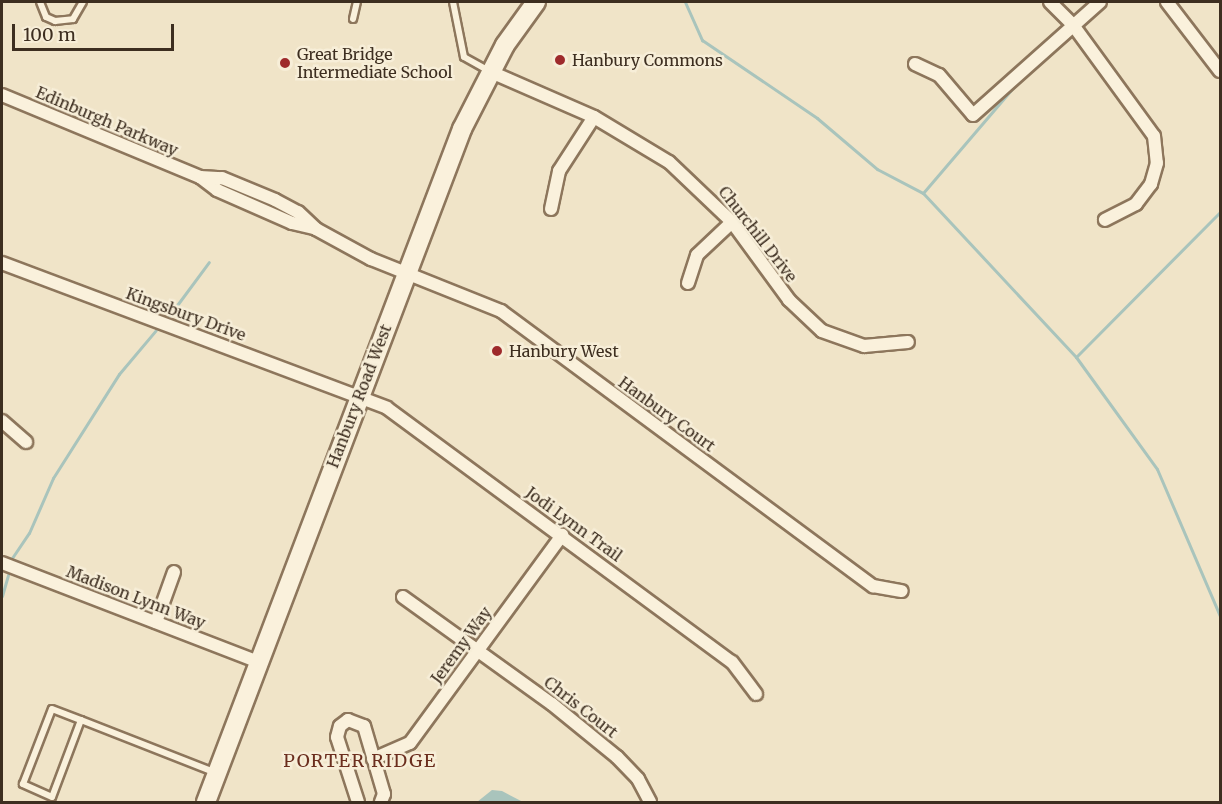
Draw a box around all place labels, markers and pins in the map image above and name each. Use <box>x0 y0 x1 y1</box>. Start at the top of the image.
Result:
place label: Great Bridge Intermediate School <box>297 44 452 82</box>
place label: Hanbury Commons <box>572 50 723 70</box>
marker: Hanbury Commons <box>553 53 567 67</box>
marker: Great Bridge Intermediate School <box>278 56 292 70</box>
place label: Hanbury West <box>509 341 619 361</box>
marker: Hanbury West <box>490 344 504 358</box>

